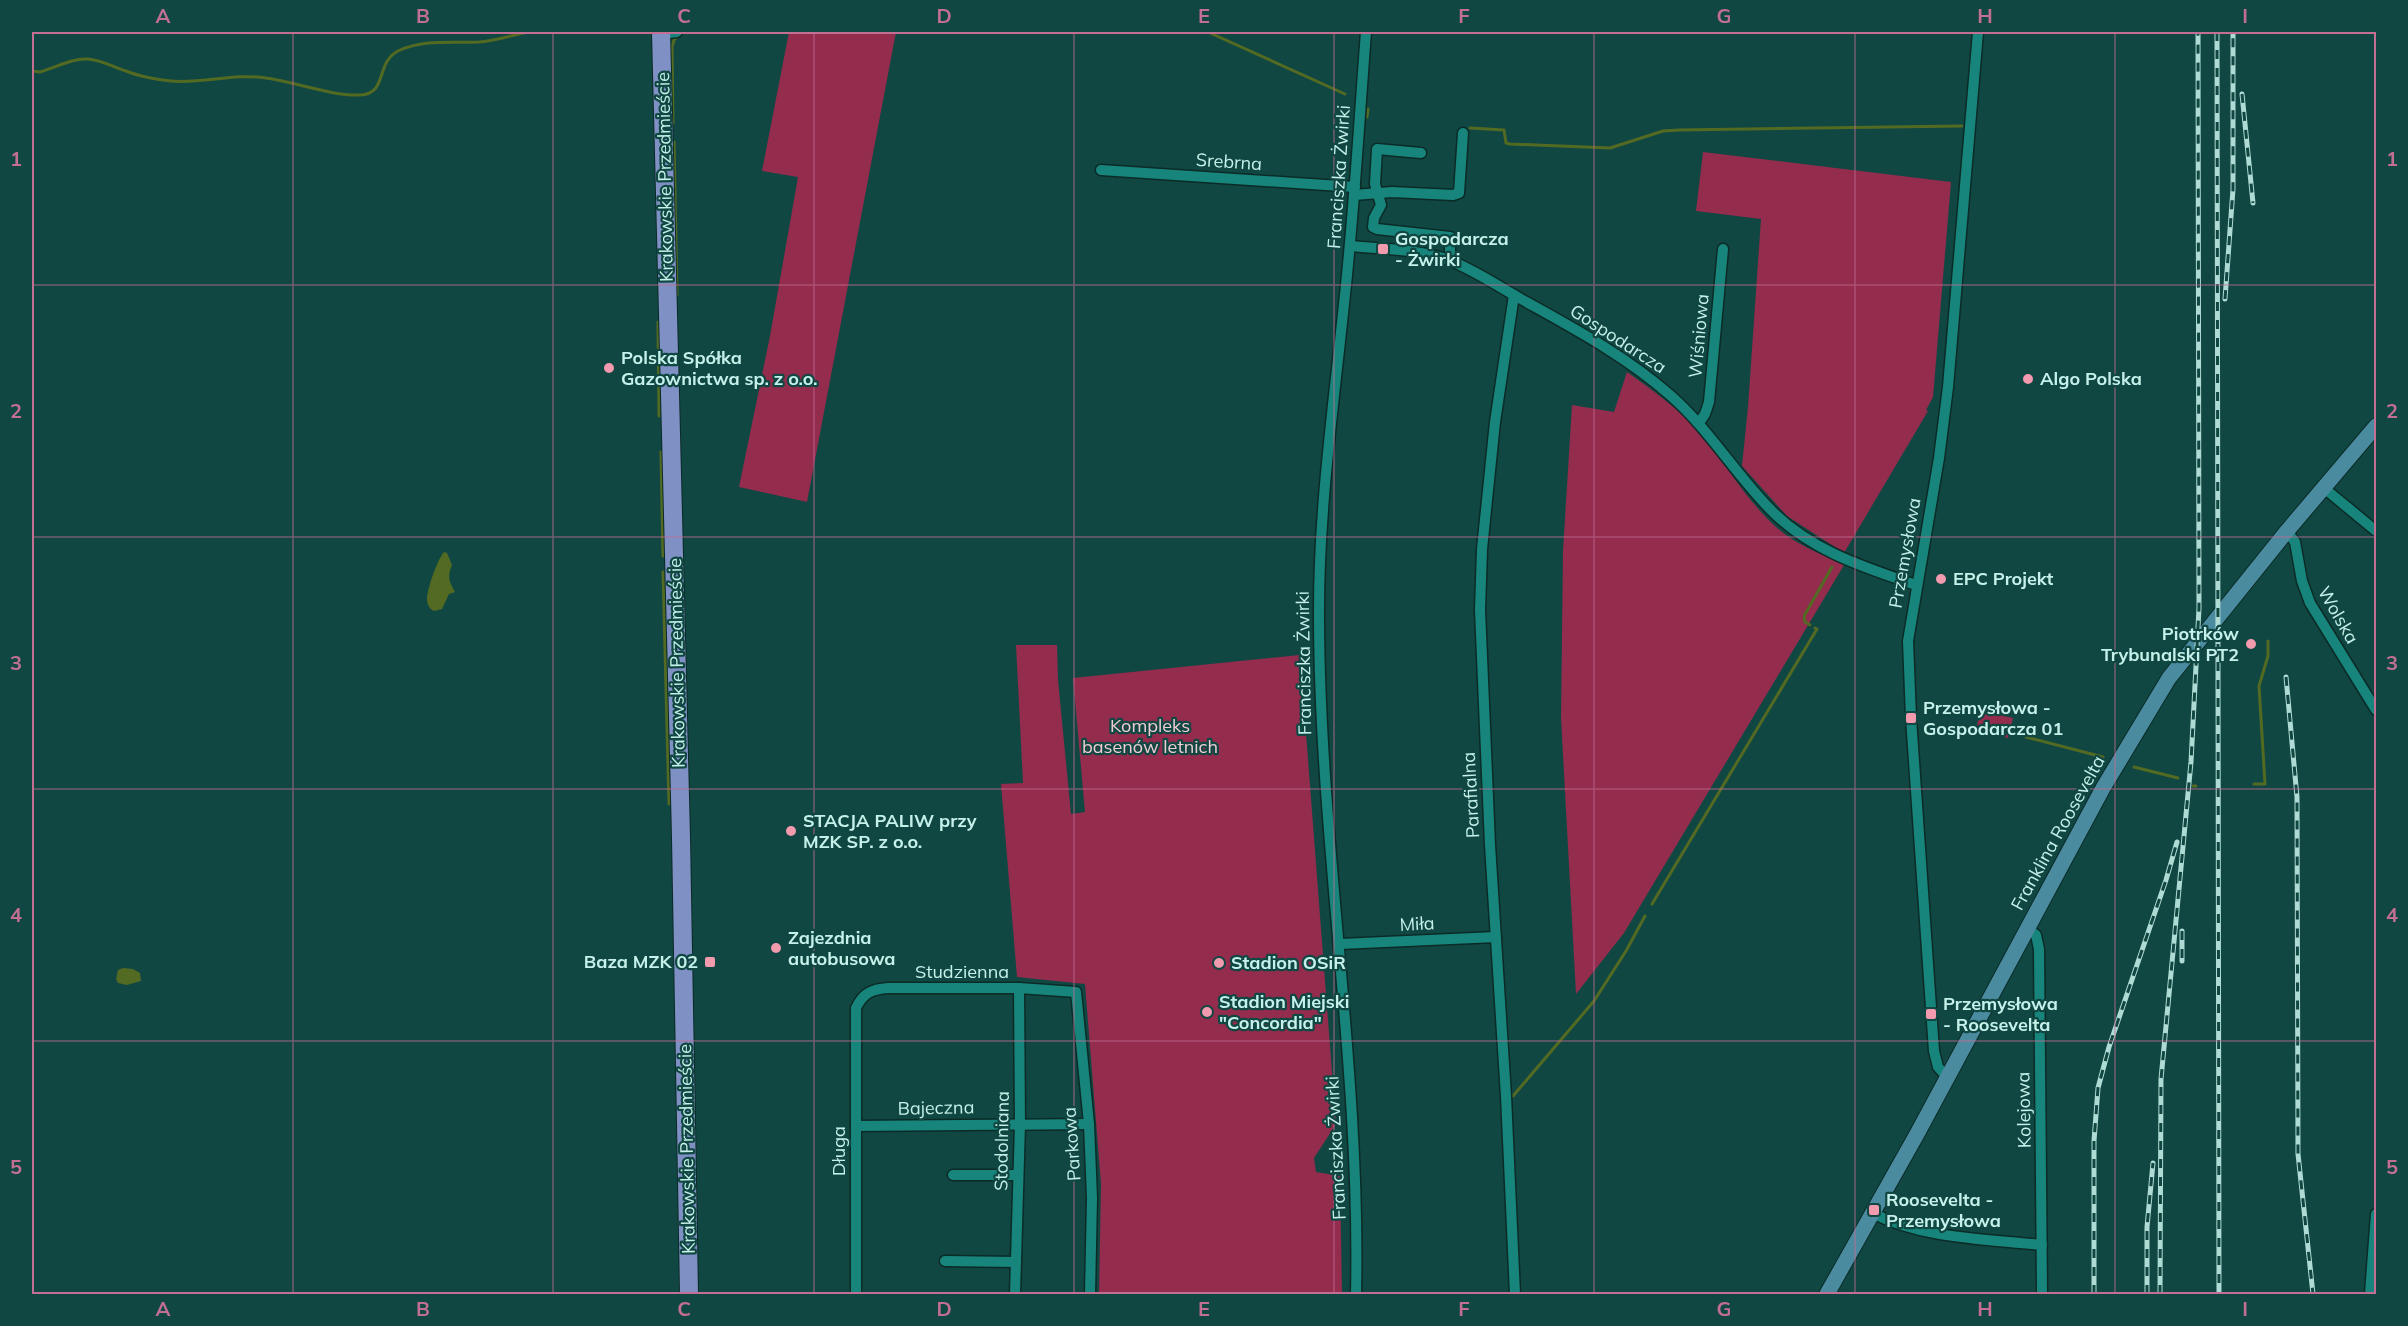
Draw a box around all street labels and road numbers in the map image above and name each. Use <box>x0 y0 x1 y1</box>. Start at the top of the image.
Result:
street label: Krakowskie Przedmieście <box>651 72 678 282</box>
street label: Franciszka Żwirki <box>1322 104 1355 250</box>
street label: Srebrna <box>1195 148 1263 175</box>
street label: Wiśniowa <box>1683 293 1714 379</box>
street label: Gospodarcza <box>1566 299 1671 378</box>
street label: Przemysłowa <box>1883 496 1926 610</box>
street label: Krakowskie Przedmieście <box>663 558 690 768</box>
street label: Wolska <box>2313 582 2364 648</box>
street label: Franciszka Żwirki <box>1291 591 1316 735</box>
street label: Parafialna <box>1457 751 1484 839</box>
street label: Franklina Roosevelta <box>2005 751 2110 914</box>
street label: Miła <box>1399 911 1435 936</box>
street label: Studzienna <box>915 960 1009 983</box>
street label: Krakowskie Przedmieście <box>673 1044 700 1254</box>
street label: Kolejowa <box>2011 1072 2036 1148</box>
street label: Franciszka Żwirki <box>1320 1076 1351 1221</box>
street label: Stodolniana <box>989 1091 1014 1191</box>
street label: Bajeczna <box>897 1095 975 1120</box>
street label: Parkowa <box>1057 1106 1086 1182</box>
street label: Długa <box>827 1126 850 1176</box>

